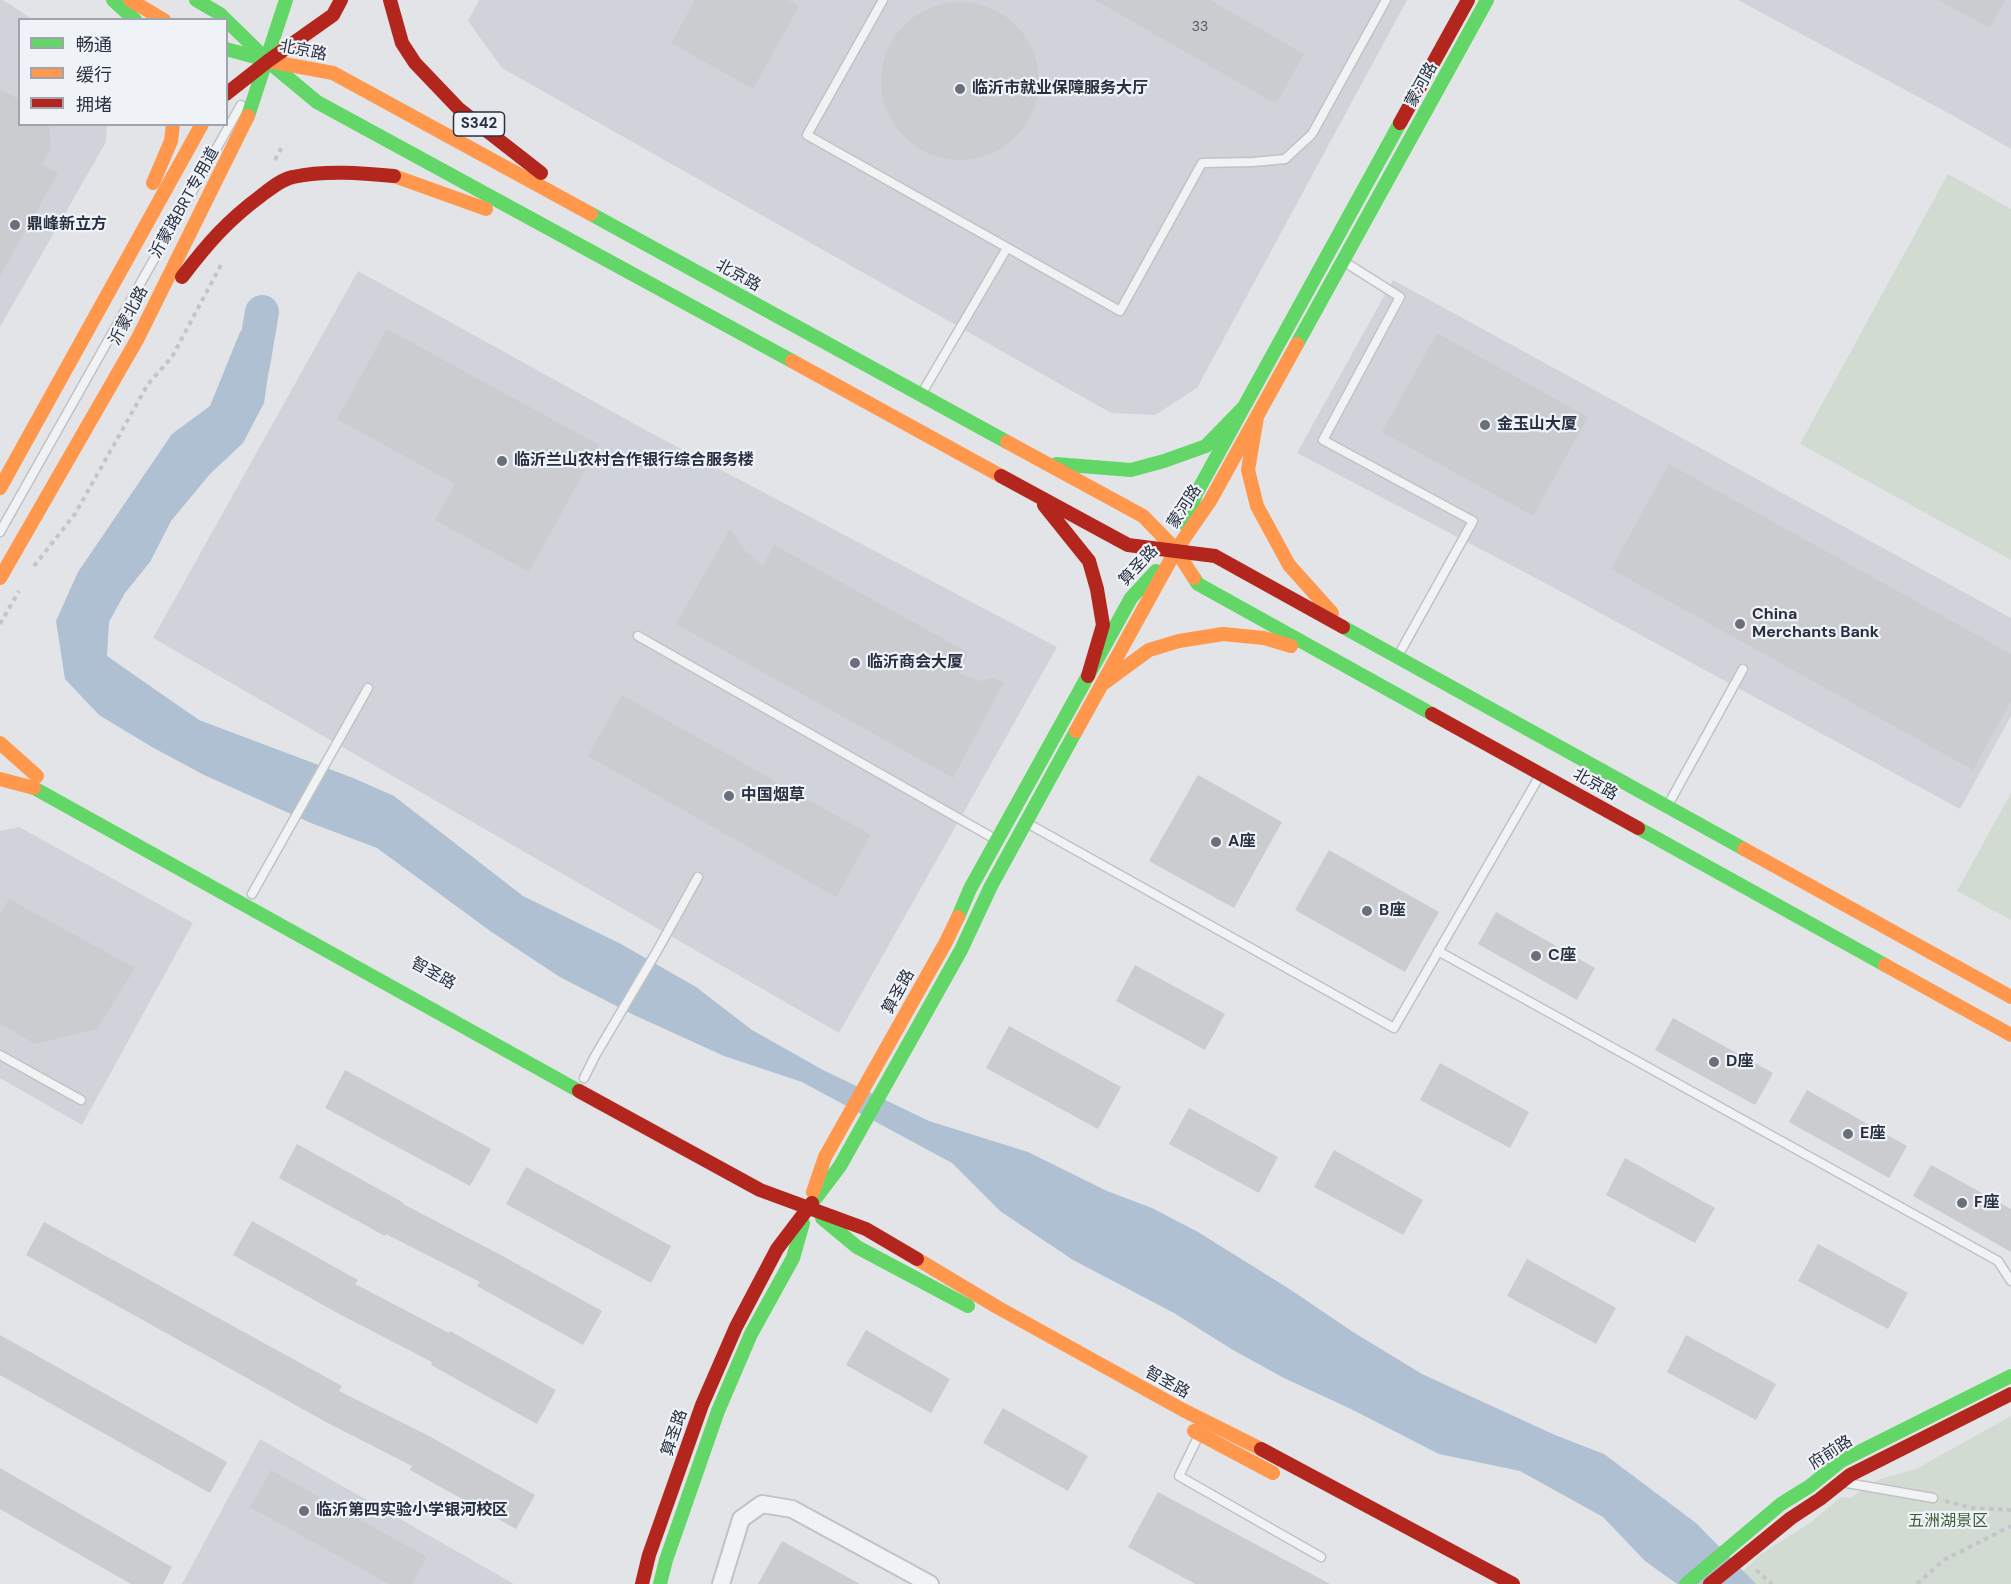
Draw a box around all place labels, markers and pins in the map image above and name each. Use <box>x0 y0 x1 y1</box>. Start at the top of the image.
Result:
place label: 临沂市就业保障服务大厅 <box>972 79 1148 99</box>
marker: 临沂市就业保障服务大厅 <box>953 82 967 96</box>
place label: 鼎峰新立方 <box>27 215 107 235</box>
marker: 鼎峰新立方 <box>8 218 22 232</box>
place label: 金玉山大厦 <box>1497 415 1577 435</box>
marker: 金玉山大厦 <box>1478 418 1492 432</box>
place label: 临沂兰山农村合作银行综合服务楼 <box>514 451 754 471</box>
marker: 临沂兰山农村合作银行综合服务楼 <box>495 454 509 468</box>
place label: China Merchants Bank <box>1752 605 1879 643</box>
marker: China Merchants Bank <box>1733 617 1747 631</box>
place label: 临沂商会大厦 <box>867 653 963 673</box>
marker: 临沂商会大厦 <box>848 656 862 670</box>
place label: 中国烟草 <box>741 786 805 806</box>
marker: 中国烟草 <box>722 789 736 803</box>
place label: A座 <box>1228 832 1255 852</box>
marker: A座 <box>1209 835 1223 849</box>
place label: B座 <box>1379 901 1405 921</box>
marker: B座 <box>1360 904 1374 918</box>
place label: C座 <box>1548 946 1576 966</box>
marker: C座 <box>1529 949 1543 963</box>
place label: D座 <box>1726 1052 1753 1072</box>
marker: D座 <box>1707 1055 1721 1069</box>
place label: E座 <box>1860 1124 1885 1144</box>
marker: E座 <box>1841 1127 1855 1141</box>
place label: F座 <box>1974 1193 1999 1213</box>
marker: F座 <box>1955 1196 1969 1210</box>
place label: 临沂第四实验小学银河校区 <box>316 1501 508 1521</box>
marker: 临沂第四实验小学银河校区 <box>297 1504 311 1518</box>

